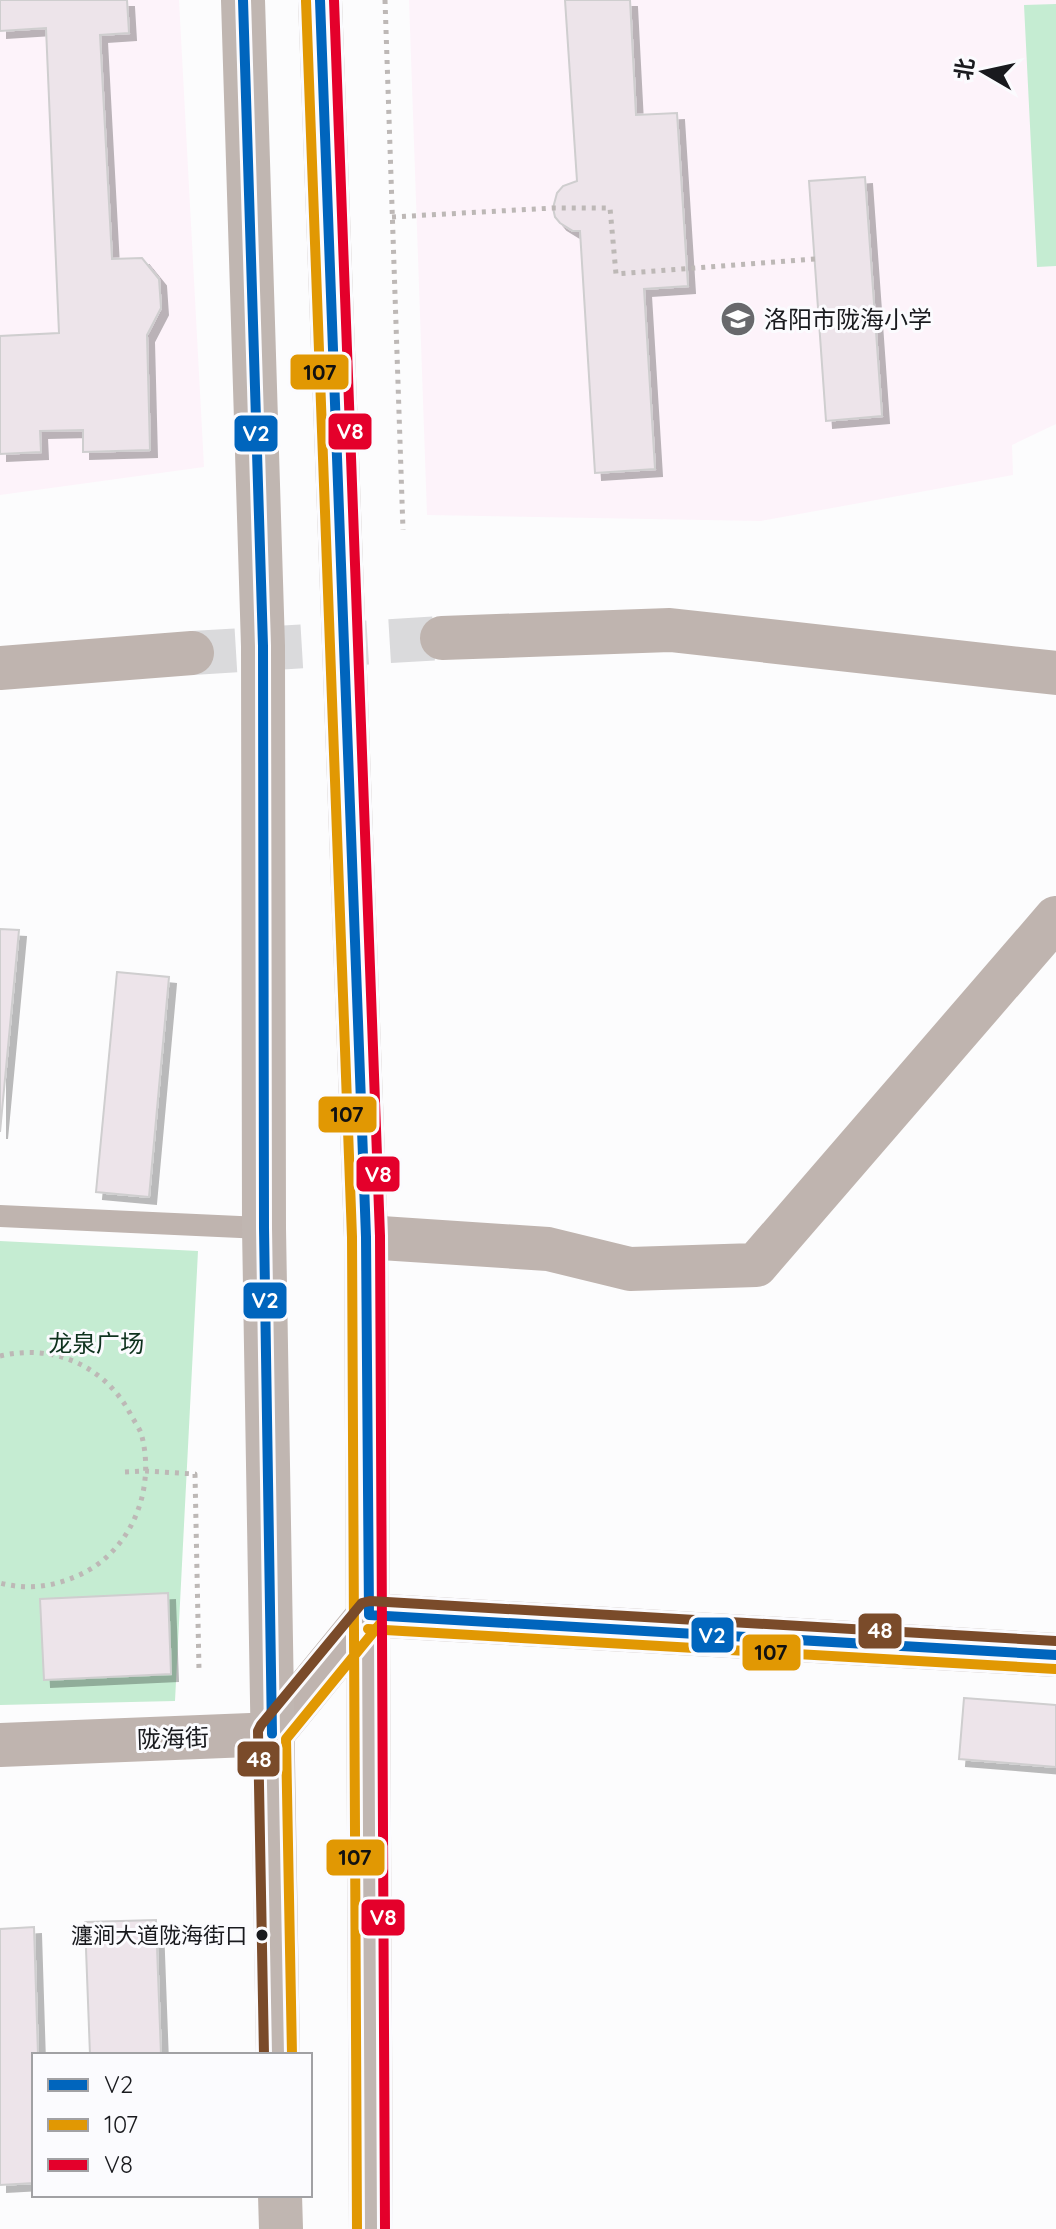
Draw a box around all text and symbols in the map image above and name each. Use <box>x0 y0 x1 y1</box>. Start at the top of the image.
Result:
north arrow <box>944 32 1024 112</box>
text: 北 <box>949 56 980 82</box>
school or university icon: 洛阳市陇海小学 <box>719 300 757 338</box>
place label: 洛阳市陇海小学 <box>764 304 932 334</box>
line badge: 107 <box>289 353 350 391</box>
text: 107 <box>303 358 337 386</box>
line badge: V8 <box>327 412 373 451</box>
line badge: V2 <box>233 414 279 453</box>
text: V8 <box>337 417 363 445</box>
text: V2 <box>242 419 270 447</box>
line badge: 107 <box>317 1095 378 1134</box>
text: 107 <box>330 1100 364 1128</box>
line badge: V8 <box>355 1155 401 1193</box>
text: V8 <box>365 1160 391 1188</box>
line badge: V2 <box>242 1281 288 1320</box>
text: V2 <box>251 1286 279 1314</box>
park label: 龙泉广场 <box>48 1328 144 1358</box>
line badge: 48 <box>857 1612 903 1650</box>
line badge: V2 <box>690 1616 735 1654</box>
text: 48 <box>868 1616 893 1644</box>
text: V2 <box>698 1621 726 1649</box>
line badge: 107 <box>741 1633 802 1672</box>
text: 107 <box>754 1638 788 1666</box>
street label: 陇海街 <box>136 1722 210 1754</box>
line badge: 48 <box>236 1740 281 1778</box>
text: 48 <box>247 1745 272 1773</box>
line badge: 107 <box>325 1838 386 1877</box>
text: 107 <box>338 1843 372 1871</box>
line badge: V8 <box>360 1898 406 1937</box>
text: V8 <box>370 1903 396 1931</box>
place label: 瀍涧大道陇海街口 <box>71 1921 247 1949</box>
marker: 瀍涧大道陇海街口 <box>254 1927 270 1943</box>
legend <box>32 2053 312 2197</box>
text: V2 <box>104 2069 133 2099</box>
text: 107 <box>104 2109 138 2139</box>
text: V8 <box>104 2149 133 2179</box>

